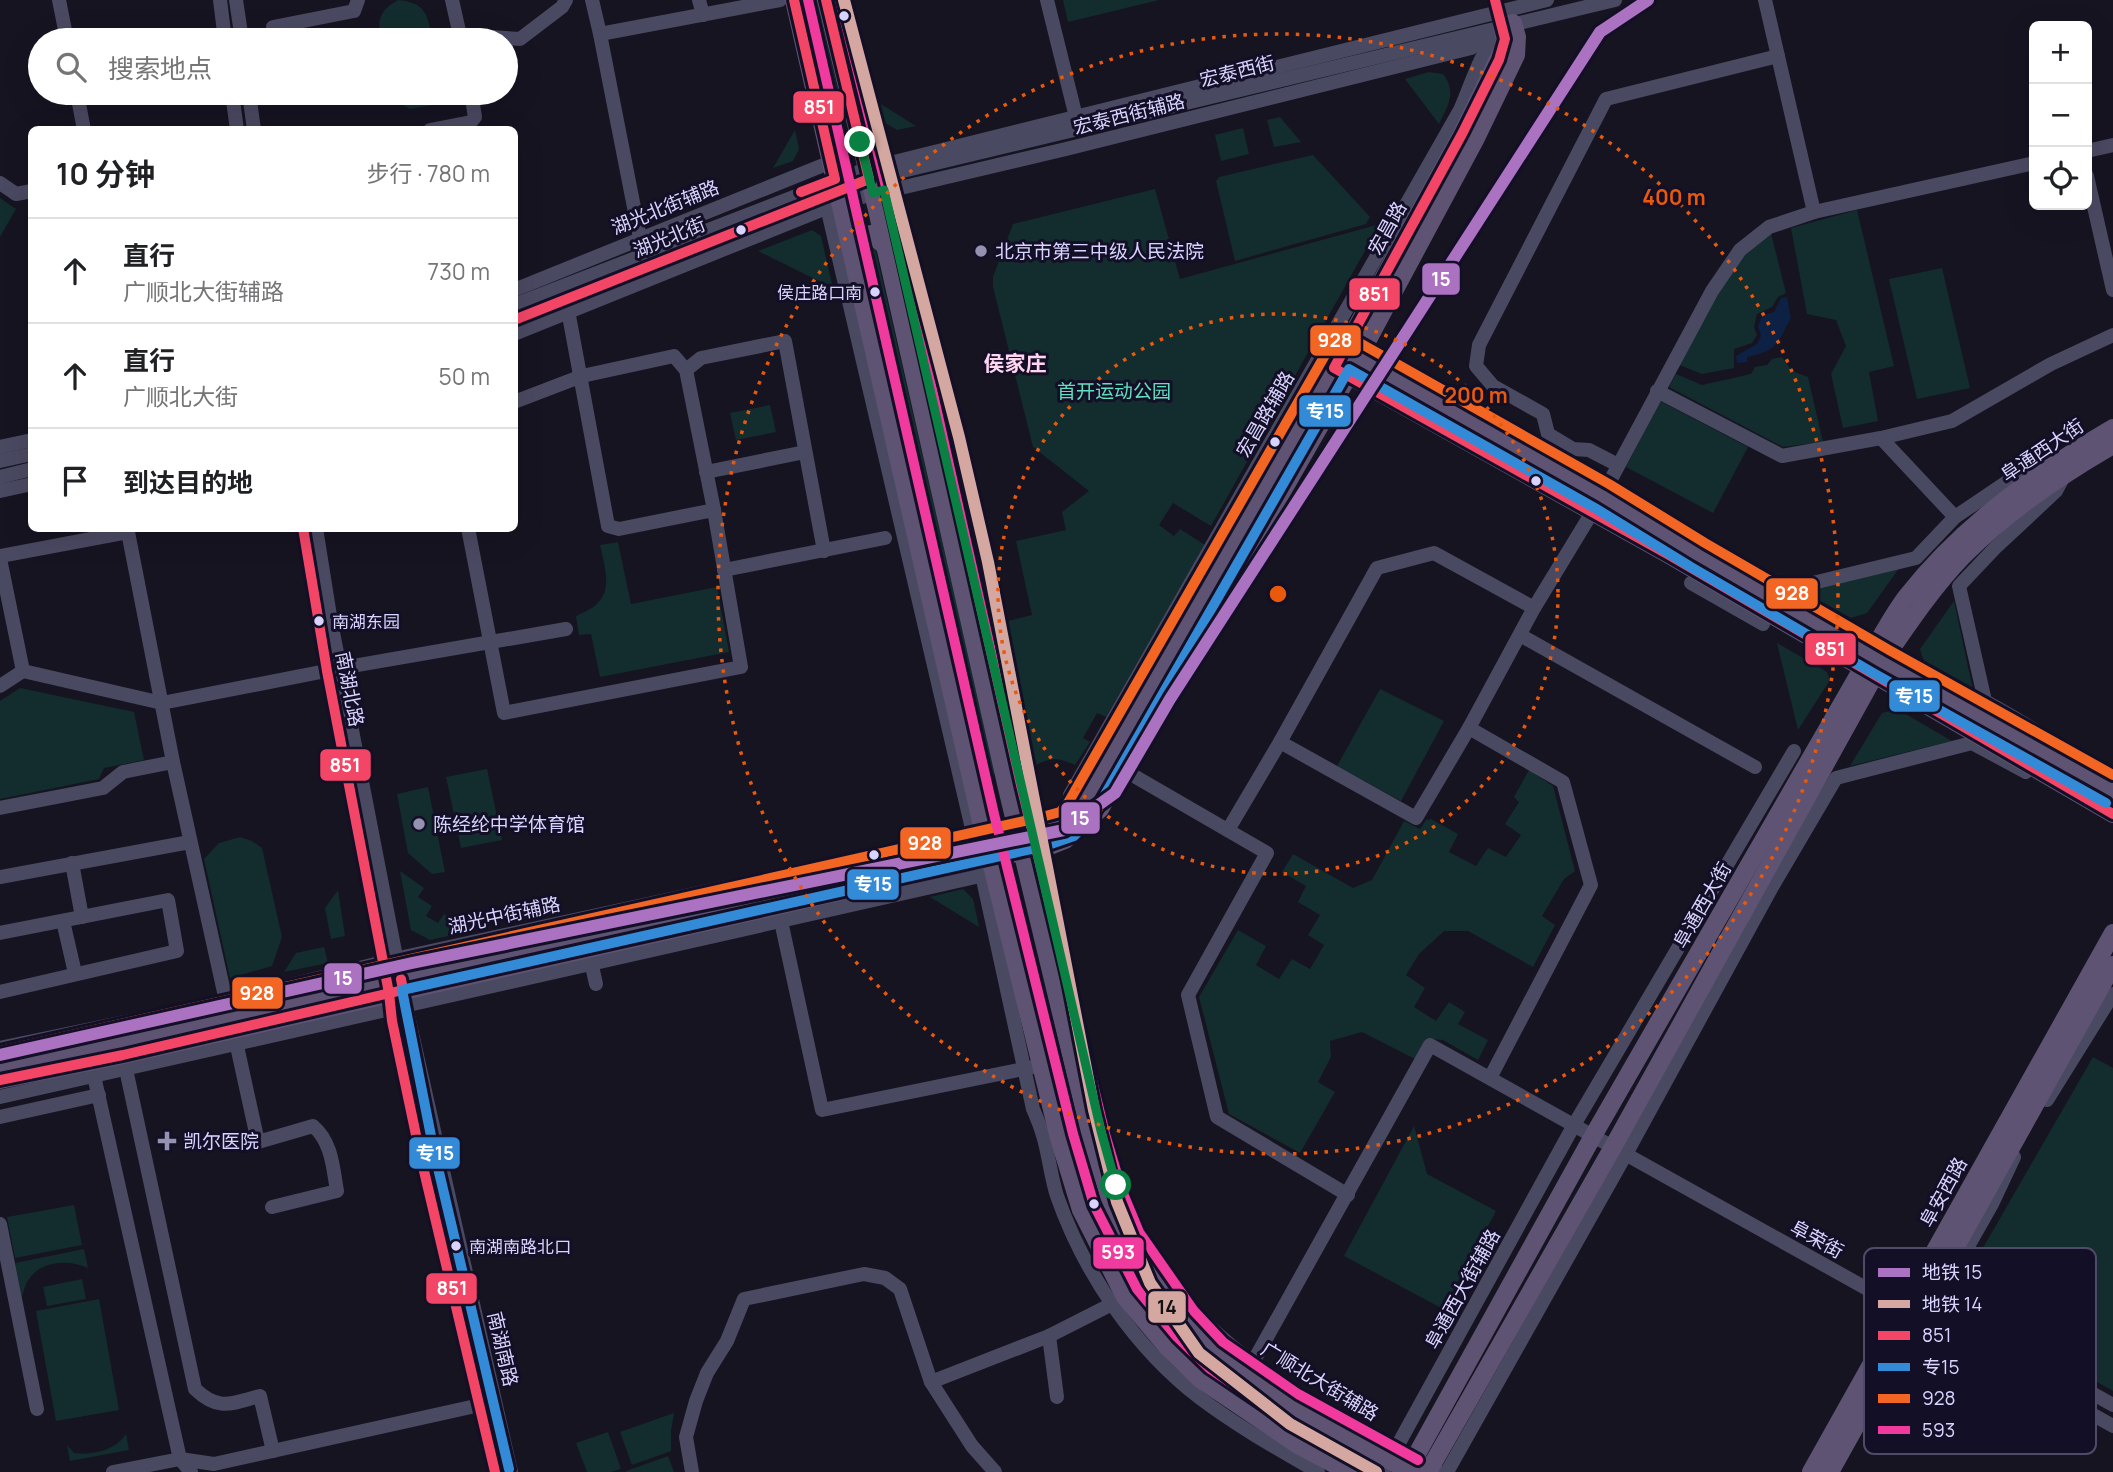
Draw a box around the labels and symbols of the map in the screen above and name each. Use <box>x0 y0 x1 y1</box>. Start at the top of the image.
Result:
unlabelled marker <box>837 9 851 23</box>
street label: 宏泰西街 <box>1197 49 1277 93</box>
street label: 宏泰西街辅路 <box>1071 88 1187 140</box>
line badge: 851 <box>792 90 845 124</box>
text: 851 <box>803 94 835 120</box>
route end <box>844 126 875 157</box>
street label: 湖光北街辅路 <box>608 175 722 239</box>
text: 400 m <box>1642 183 1706 211</box>
street label: 宏昌路 <box>1362 197 1412 259</box>
street label: 湖光北街 <box>629 212 709 262</box>
unlabelled marker <box>734 223 748 237</box>
place label: 北京市第三中级人民法院 <box>995 238 1204 264</box>
marker: 北京市第三中级人民法院 <box>973 243 989 259</box>
line badge: 15 <box>1421 262 1461 296</box>
text: 15 <box>1431 266 1451 292</box>
line badge: 851 <box>1348 277 1401 311</box>
place label: 侯庄路口南 <box>777 281 862 304</box>
text: 851 <box>1358 281 1390 307</box>
marker: 侯庄路口南 <box>868 285 882 299</box>
line badge: 928 <box>1309 324 1362 357</box>
text: 928 <box>1318 327 1352 353</box>
district label: 侯家庄 <box>984 349 1047 377</box>
street label: 宏昌路辅路 <box>1230 366 1300 462</box>
park label: 首开运动公园 <box>1057 378 1171 404</box>
text: 200 m <box>1444 381 1508 409</box>
line badge: 专15 <box>1298 394 1352 428</box>
text: 专15 <box>1306 398 1344 424</box>
street label: 阜通西大街 <box>1995 413 2089 487</box>
unlabelled marker <box>1268 435 1282 449</box>
unlabelled marker <box>1529 474 1543 488</box>
line badge: 928 <box>1765 577 1819 610</box>
text: 928 <box>1775 580 1809 606</box>
centre of rings <box>1266 582 1290 606</box>
place label: 南湖东园 <box>332 610 400 633</box>
marker: 南湖东园 <box>312 614 326 628</box>
line badge: 851 <box>1804 632 1857 666</box>
text: 851 <box>1814 636 1846 662</box>
street label: 南湖北路 <box>330 649 370 729</box>
line badge: 专15 <box>1888 679 1941 713</box>
text: 专15 <box>1895 683 1933 709</box>
line badge: 851 <box>319 748 372 782</box>
text: 851 <box>329 752 361 778</box>
line badge: 15 <box>1060 801 1101 835</box>
text: 15 <box>1070 805 1090 831</box>
place label: 陈经纶中学体育馆 <box>433 811 585 837</box>
marker: 陈经纶中学体育馆 <box>411 816 427 832</box>
line badge: 928 <box>899 826 952 860</box>
text: 928 <box>908 830 942 856</box>
unlabelled marker <box>867 848 881 862</box>
street label: 阜通西大街 <box>1667 857 1737 953</box>
line badge: 专15 <box>846 868 900 901</box>
text: 专15 <box>854 871 892 897</box>
street label: 湖光中街辅路 <box>446 890 562 940</box>
line badge: 15 <box>323 962 363 995</box>
text: 15 <box>333 965 353 991</box>
line badge: 928 <box>231 976 284 1010</box>
text: 928 <box>240 980 274 1006</box>
place label: 凯尔医院 <box>183 1128 259 1154</box>
marker: 凯尔医院 <box>157 1131 177 1151</box>
line badge: 专15 <box>408 1136 461 1170</box>
text: 专15 <box>416 1140 454 1166</box>
street label: 阜安西路 <box>1913 1152 1973 1232</box>
route start <box>1100 1169 1131 1200</box>
unlabelled marker <box>1087 1197 1101 1211</box>
street label: 阜荣街 <box>1786 1214 1848 1264</box>
street label: 阜通西大街辅路 <box>1418 1225 1506 1353</box>
place label: 南湖南路北口 <box>469 1235 571 1258</box>
line badge: 593 <box>1092 1236 1145 1270</box>
marker: 南湖南路北口 <box>449 1239 463 1253</box>
text: 593 <box>1101 1239 1135 1265</box>
legend <box>1864 1248 2096 1454</box>
text: 地铁 15 <box>1922 1259 1982 1285</box>
line badge: 851 <box>425 1272 478 1305</box>
text: 851 <box>436 1275 468 1301</box>
line badge: 14 <box>1147 1290 1187 1324</box>
text: 地铁 14 <box>1922 1291 1982 1317</box>
text: 14 <box>1157 1294 1177 1320</box>
street label: 南湖南路 <box>482 1309 524 1389</box>
text: 851 <box>1922 1322 1951 1348</box>
street label: 广顺北大街辅路 <box>1256 1336 1384 1426</box>
text: 专15 <box>1922 1354 1959 1380</box>
text: 928 <box>1922 1385 1956 1411</box>
text: 593 <box>1922 1417 1955 1443</box>

